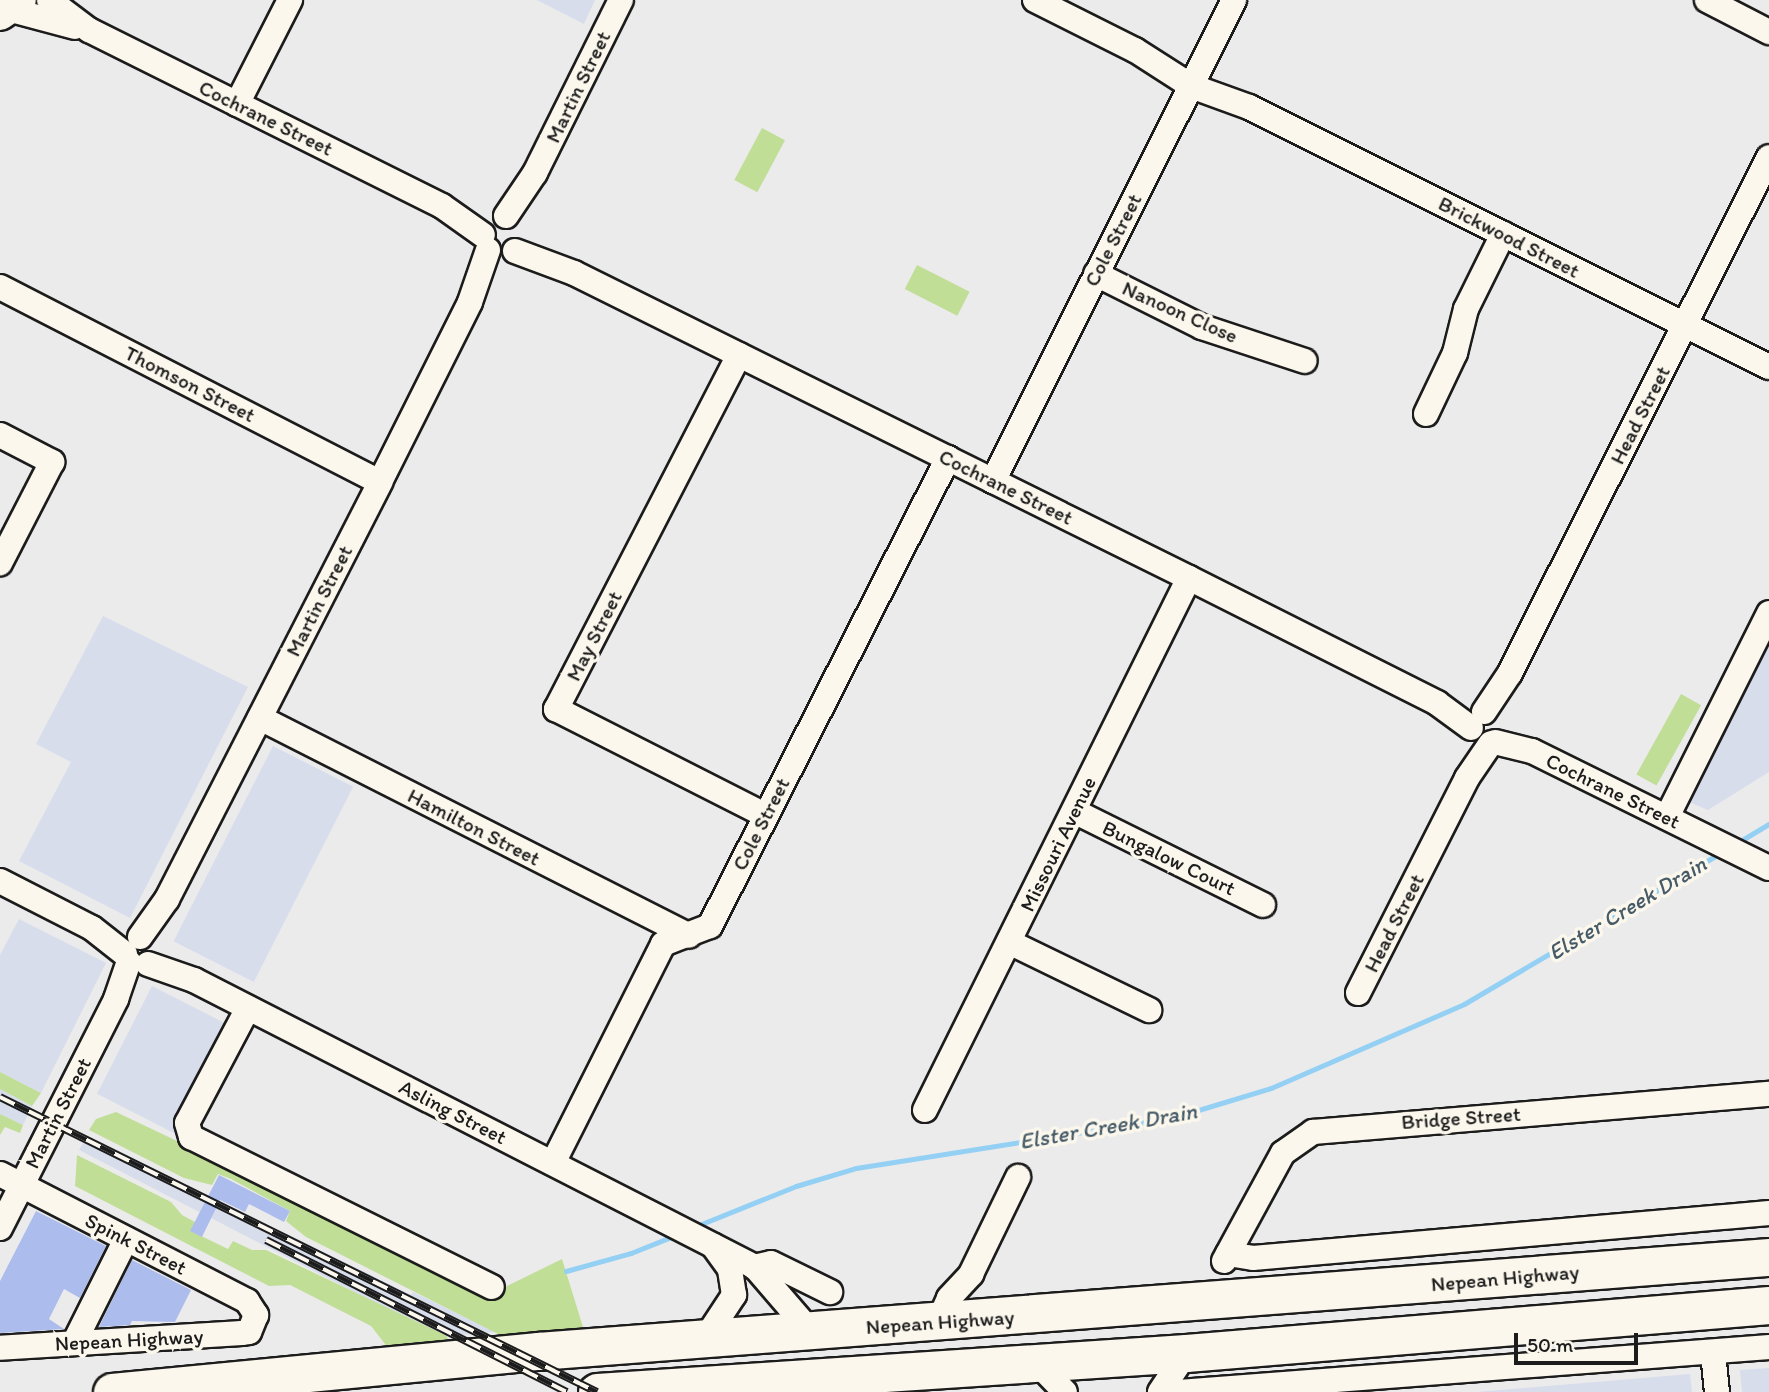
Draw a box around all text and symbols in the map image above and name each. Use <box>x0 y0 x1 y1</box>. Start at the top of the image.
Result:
street label: Martin Street <box>540 27 616 147</box>
street label: Cochrane Street <box>195 75 337 161</box>
street label: Cole Street <box>1079 190 1147 290</box>
street label: Brickwood Street <box>1434 191 1584 283</box>
street label: Nanoon Close <box>1118 275 1242 349</box>
street label: Thomson Street <box>121 340 259 428</box>
street label: Head Street <box>1605 362 1675 468</box>
street label: Cochrane Street <box>935 444 1077 530</box>
street label: Martin Street <box>280 541 358 661</box>
street label: May Street <box>561 587 627 685</box>
street label: Cochrane Street <box>1542 748 1684 834</box>
street label: Missouri Avenue <box>1014 772 1102 916</box>
street label: Cole Street <box>727 774 795 874</box>
street label: Hamilton Street <box>404 783 544 871</box>
street label: Bungalow Court <box>1098 815 1240 901</box>
water label: Elster Creek Drain <box>1543 850 1711 966</box>
street label: Head Street <box>1359 870 1429 976</box>
street label: Martin Street <box>19 1053 97 1173</box>
street label: Asling Street <box>395 1074 511 1150</box>
water label: Elster Creek Drain <box>1017 1097 1199 1155</box>
street label: Bridge Street <box>1401 1101 1521 1135</box>
street label: Spink Street <box>81 1208 191 1280</box>
street label: Nepean Highway <box>1430 1259 1580 1297</box>
street label: Nepean Highway <box>865 1304 1015 1340</box>
scale bar <box>1517 1318 1641 1362</box>
street label: Nepean Highway <box>54 1324 204 1356</box>
text: 50 m <box>1527 1332 1573 1357</box>

